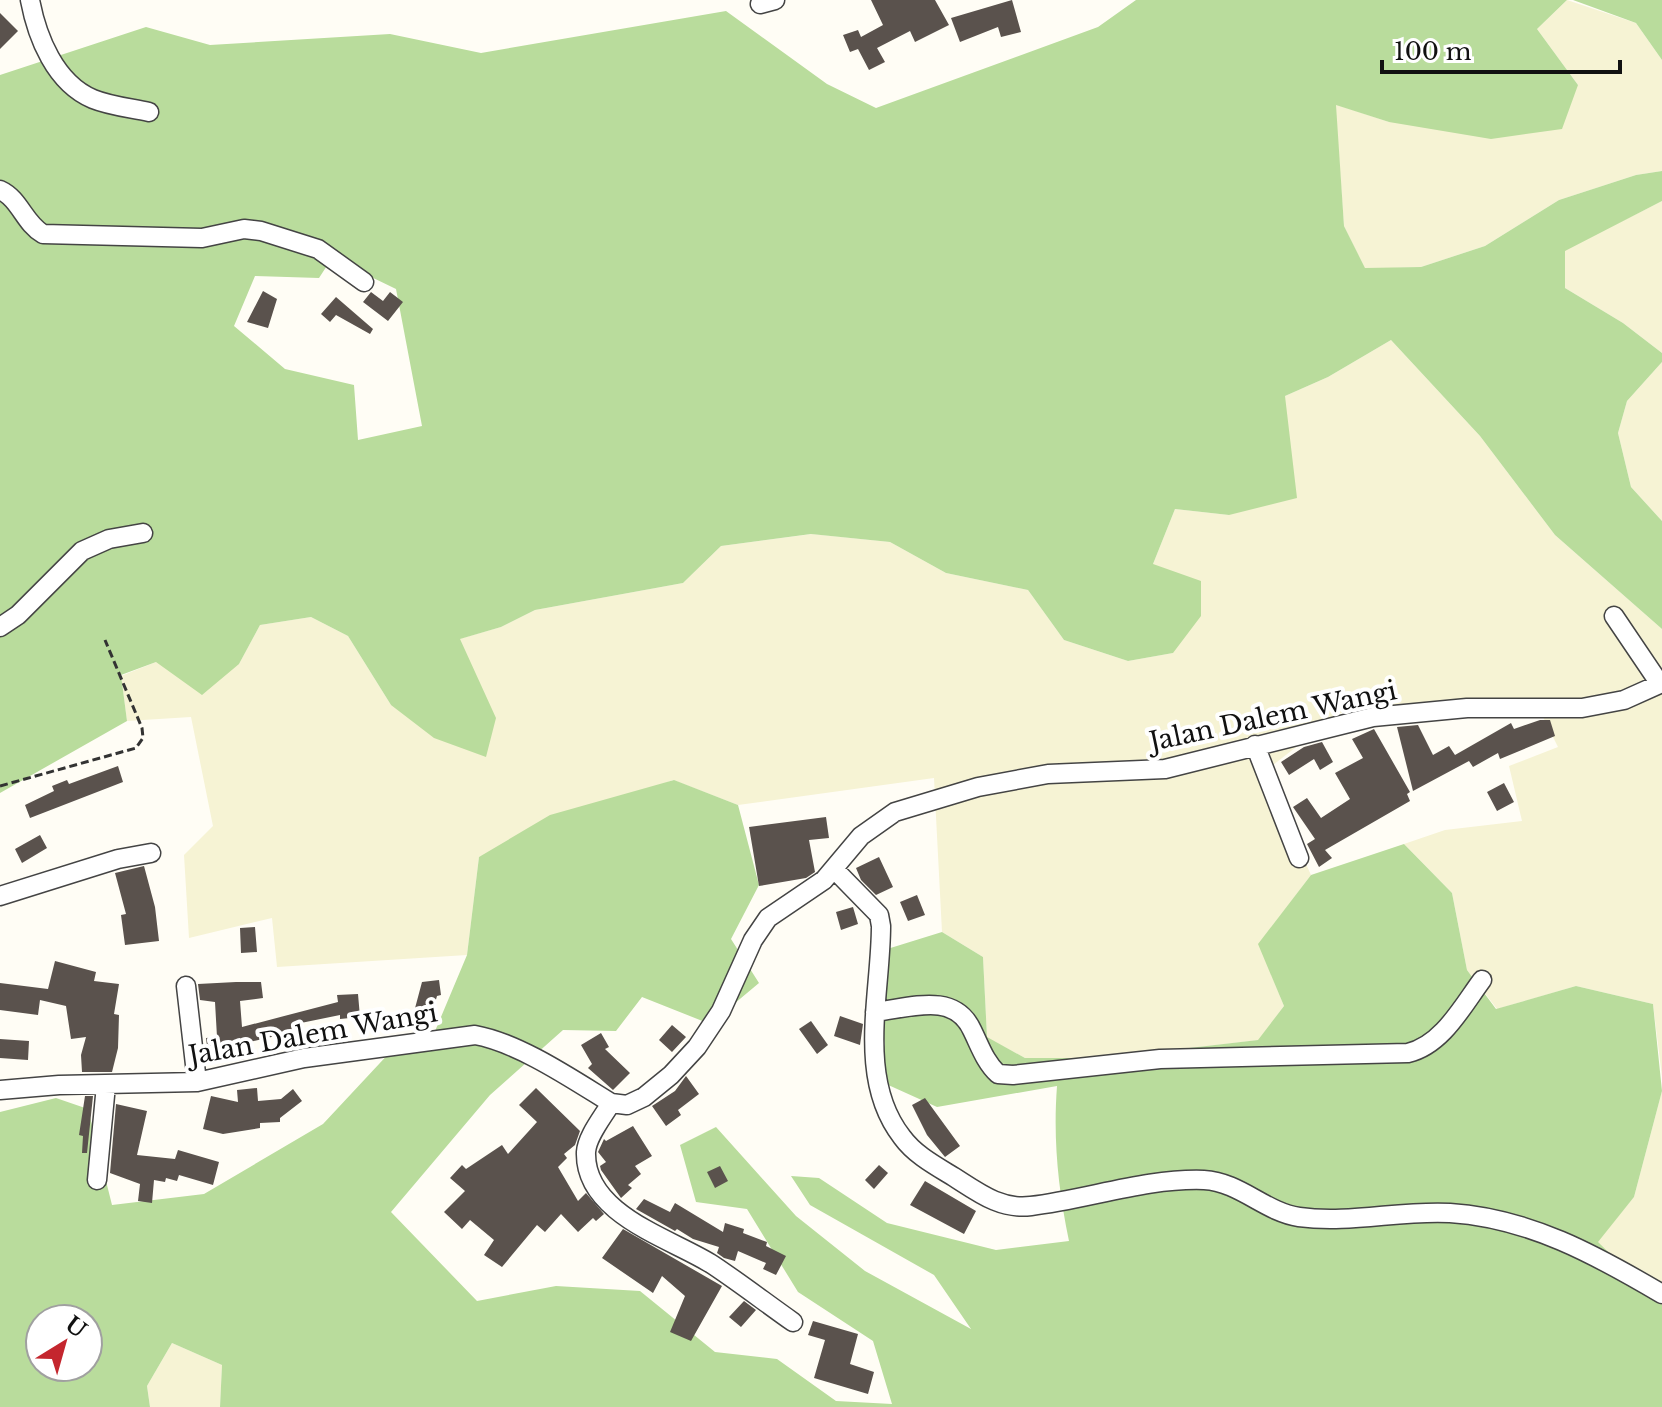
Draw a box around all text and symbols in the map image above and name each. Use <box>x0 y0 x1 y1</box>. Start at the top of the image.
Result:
scale bar <box>1382 24 1620 74</box>
text: 100 m <box>1394 37 1472 66</box>
street label: Jalan Dalem Wangi <box>1144 674 1400 758</box>
street label: Jalan Dalem Wangi <box>183 996 440 1072</box>
north arrow <box>24 1303 104 1383</box>
text: U <box>60 1311 92 1344</box>

